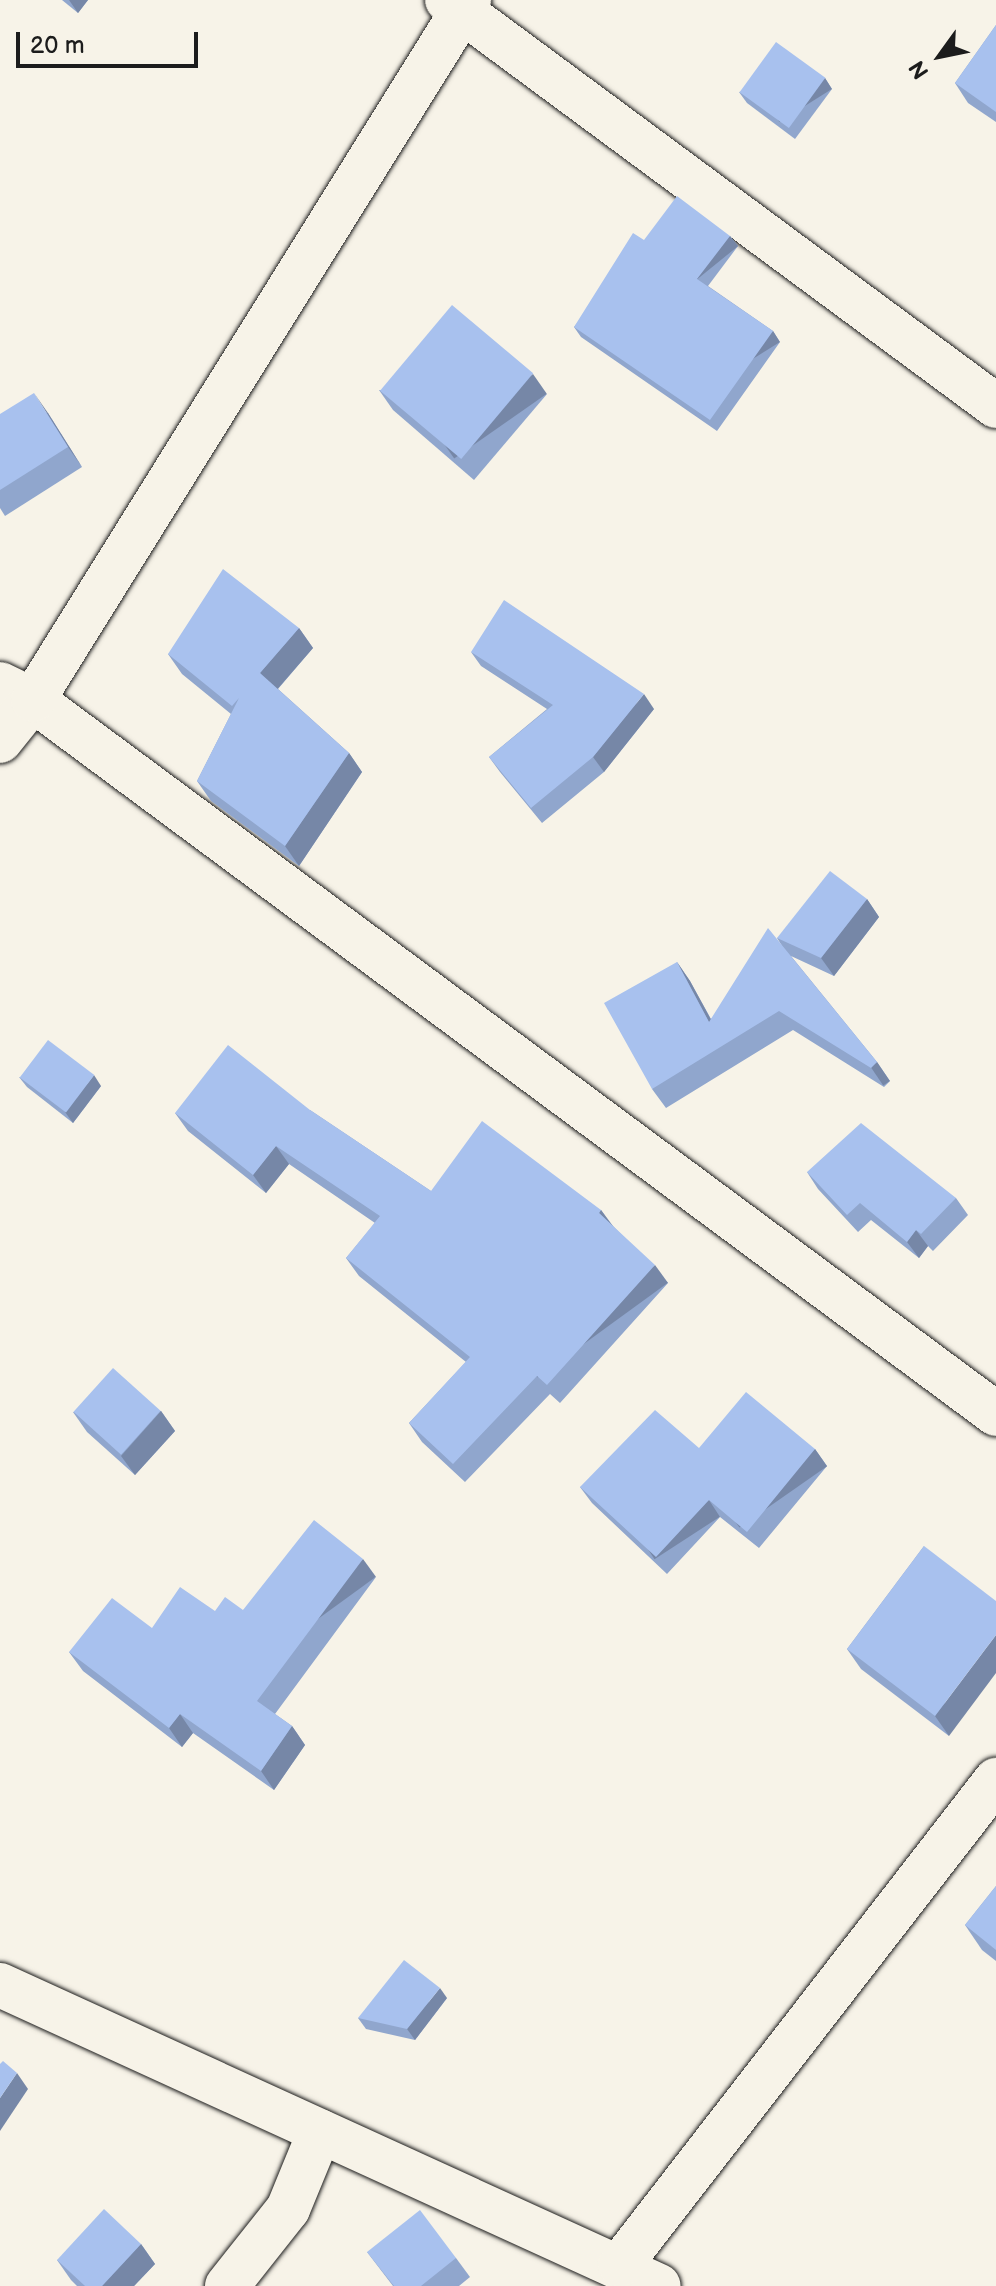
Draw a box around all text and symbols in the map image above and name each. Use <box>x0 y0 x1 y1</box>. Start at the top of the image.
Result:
scale bar <box>20 16 202 66</box>
north arrow <box>900 16 980 96</box>
text: 20 m <box>30 31 85 60</box>
text: N <box>904 55 935 84</box>

